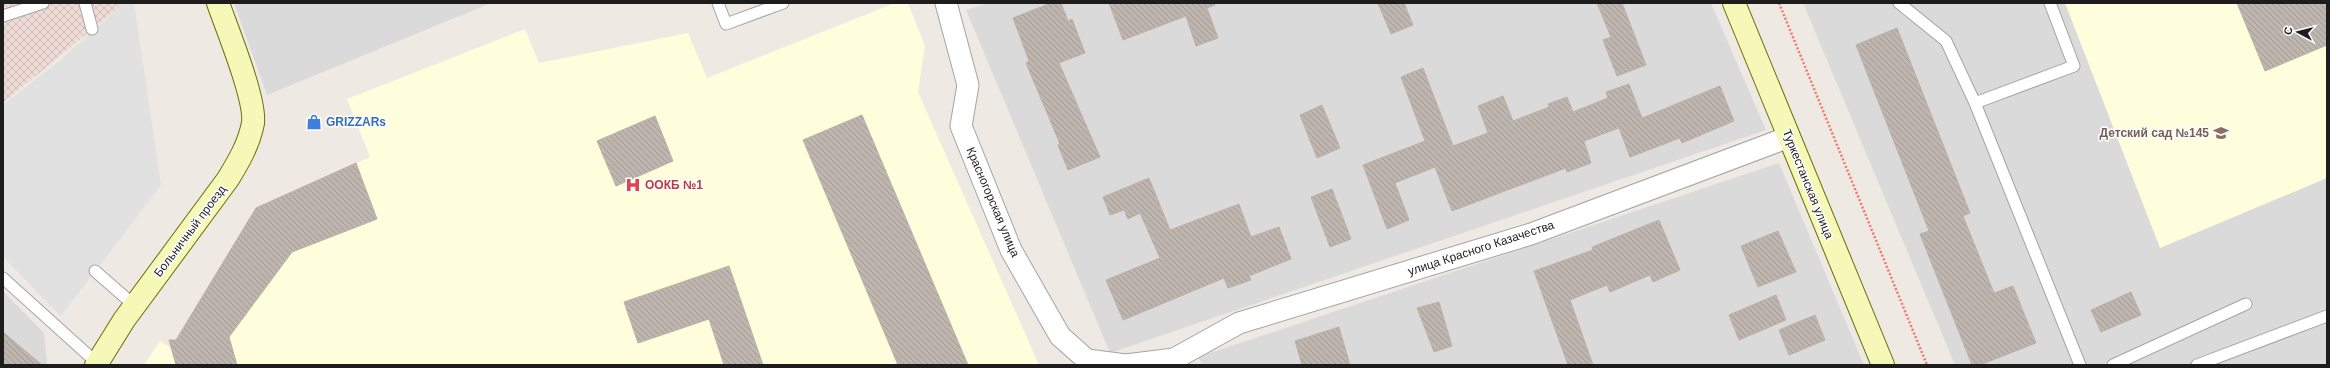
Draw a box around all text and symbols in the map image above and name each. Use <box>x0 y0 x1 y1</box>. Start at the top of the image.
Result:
north arrow <box>2278 12 2318 52</box>
text: С <box>2282 26 2295 35</box>
shop icon: GRIZZARs <box>305 113 323 131</box>
place label: GRIZZARs <box>326 115 386 129</box>
school or university icon: Детский сад №145 <box>2212 124 2230 142</box>
place label: Детский сад №145 <box>2099 126 2209 140</box>
street label: Туркестанская улица <box>1780 127 1837 241</box>
street label: Красногорская улица <box>963 145 1023 259</box>
hospital icon: ООКБ №1 <box>624 176 642 194</box>
place label: ООКБ №1 <box>645 178 703 192</box>
street label: Больничный проезд <box>151 183 229 279</box>
street label: улица Красного Казачества <box>1406 218 1556 278</box>

